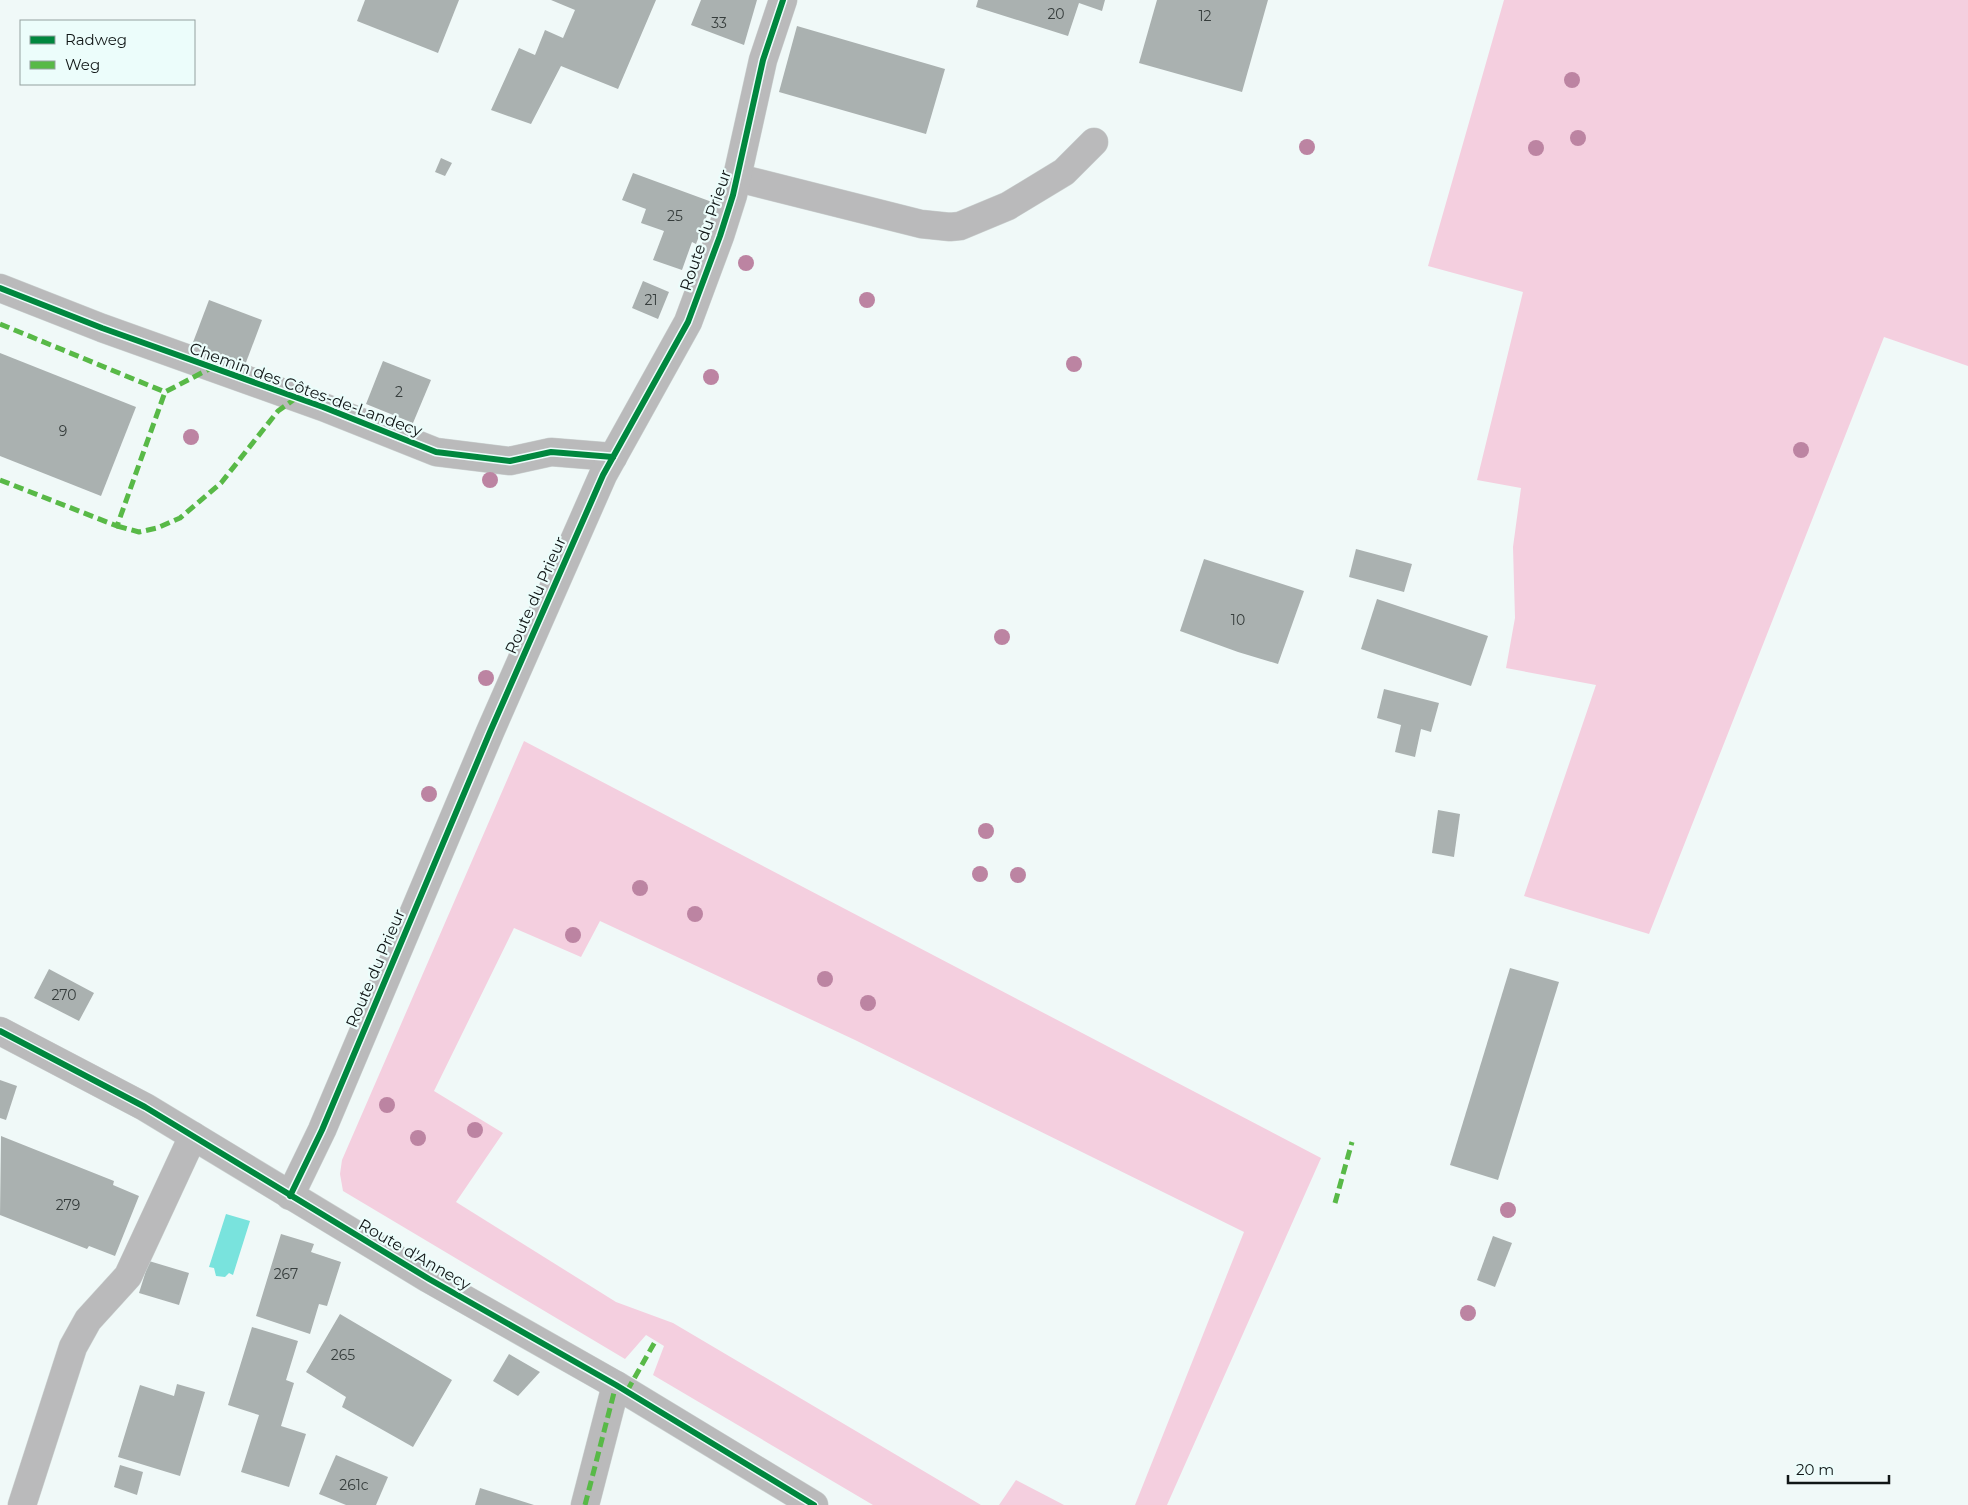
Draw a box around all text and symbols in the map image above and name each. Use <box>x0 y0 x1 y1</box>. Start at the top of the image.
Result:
house number: 20 <box>1047 5 1065 23</box>
house number: 12 <box>1198 7 1212 25</box>
house number: 33 <box>711 14 727 32</box>
legend <box>20 20 195 85</box>
text: Radweg <box>65 30 127 49</box>
text: Weg <box>65 55 100 74</box>
street label: Route du Prieur <box>676 167 735 293</box>
house number: 25 <box>667 207 683 225</box>
house number: 21 <box>644 291 658 309</box>
street label: Chemin des Côtes-de-Landecy <box>187 338 425 441</box>
house number: 2 <box>395 383 403 401</box>
house number: 9 <box>59 422 67 440</box>
street label: Route du Prieur <box>501 533 570 657</box>
house number: 10 <box>1231 611 1245 629</box>
street label: Route du Prieur <box>342 906 409 1030</box>
house number: 270 <box>51 986 77 1004</box>
house number: 279 <box>56 1196 80 1214</box>
street label: Route d'Annecy <box>355 1215 474 1294</box>
house number: 267 <box>274 1265 298 1283</box>
house number: 265 <box>331 1346 355 1364</box>
scale bar <box>1788 1452 1889 1484</box>
text: 20 m <box>1796 1460 1834 1479</box>
house number: 261c <box>339 1476 369 1494</box>

